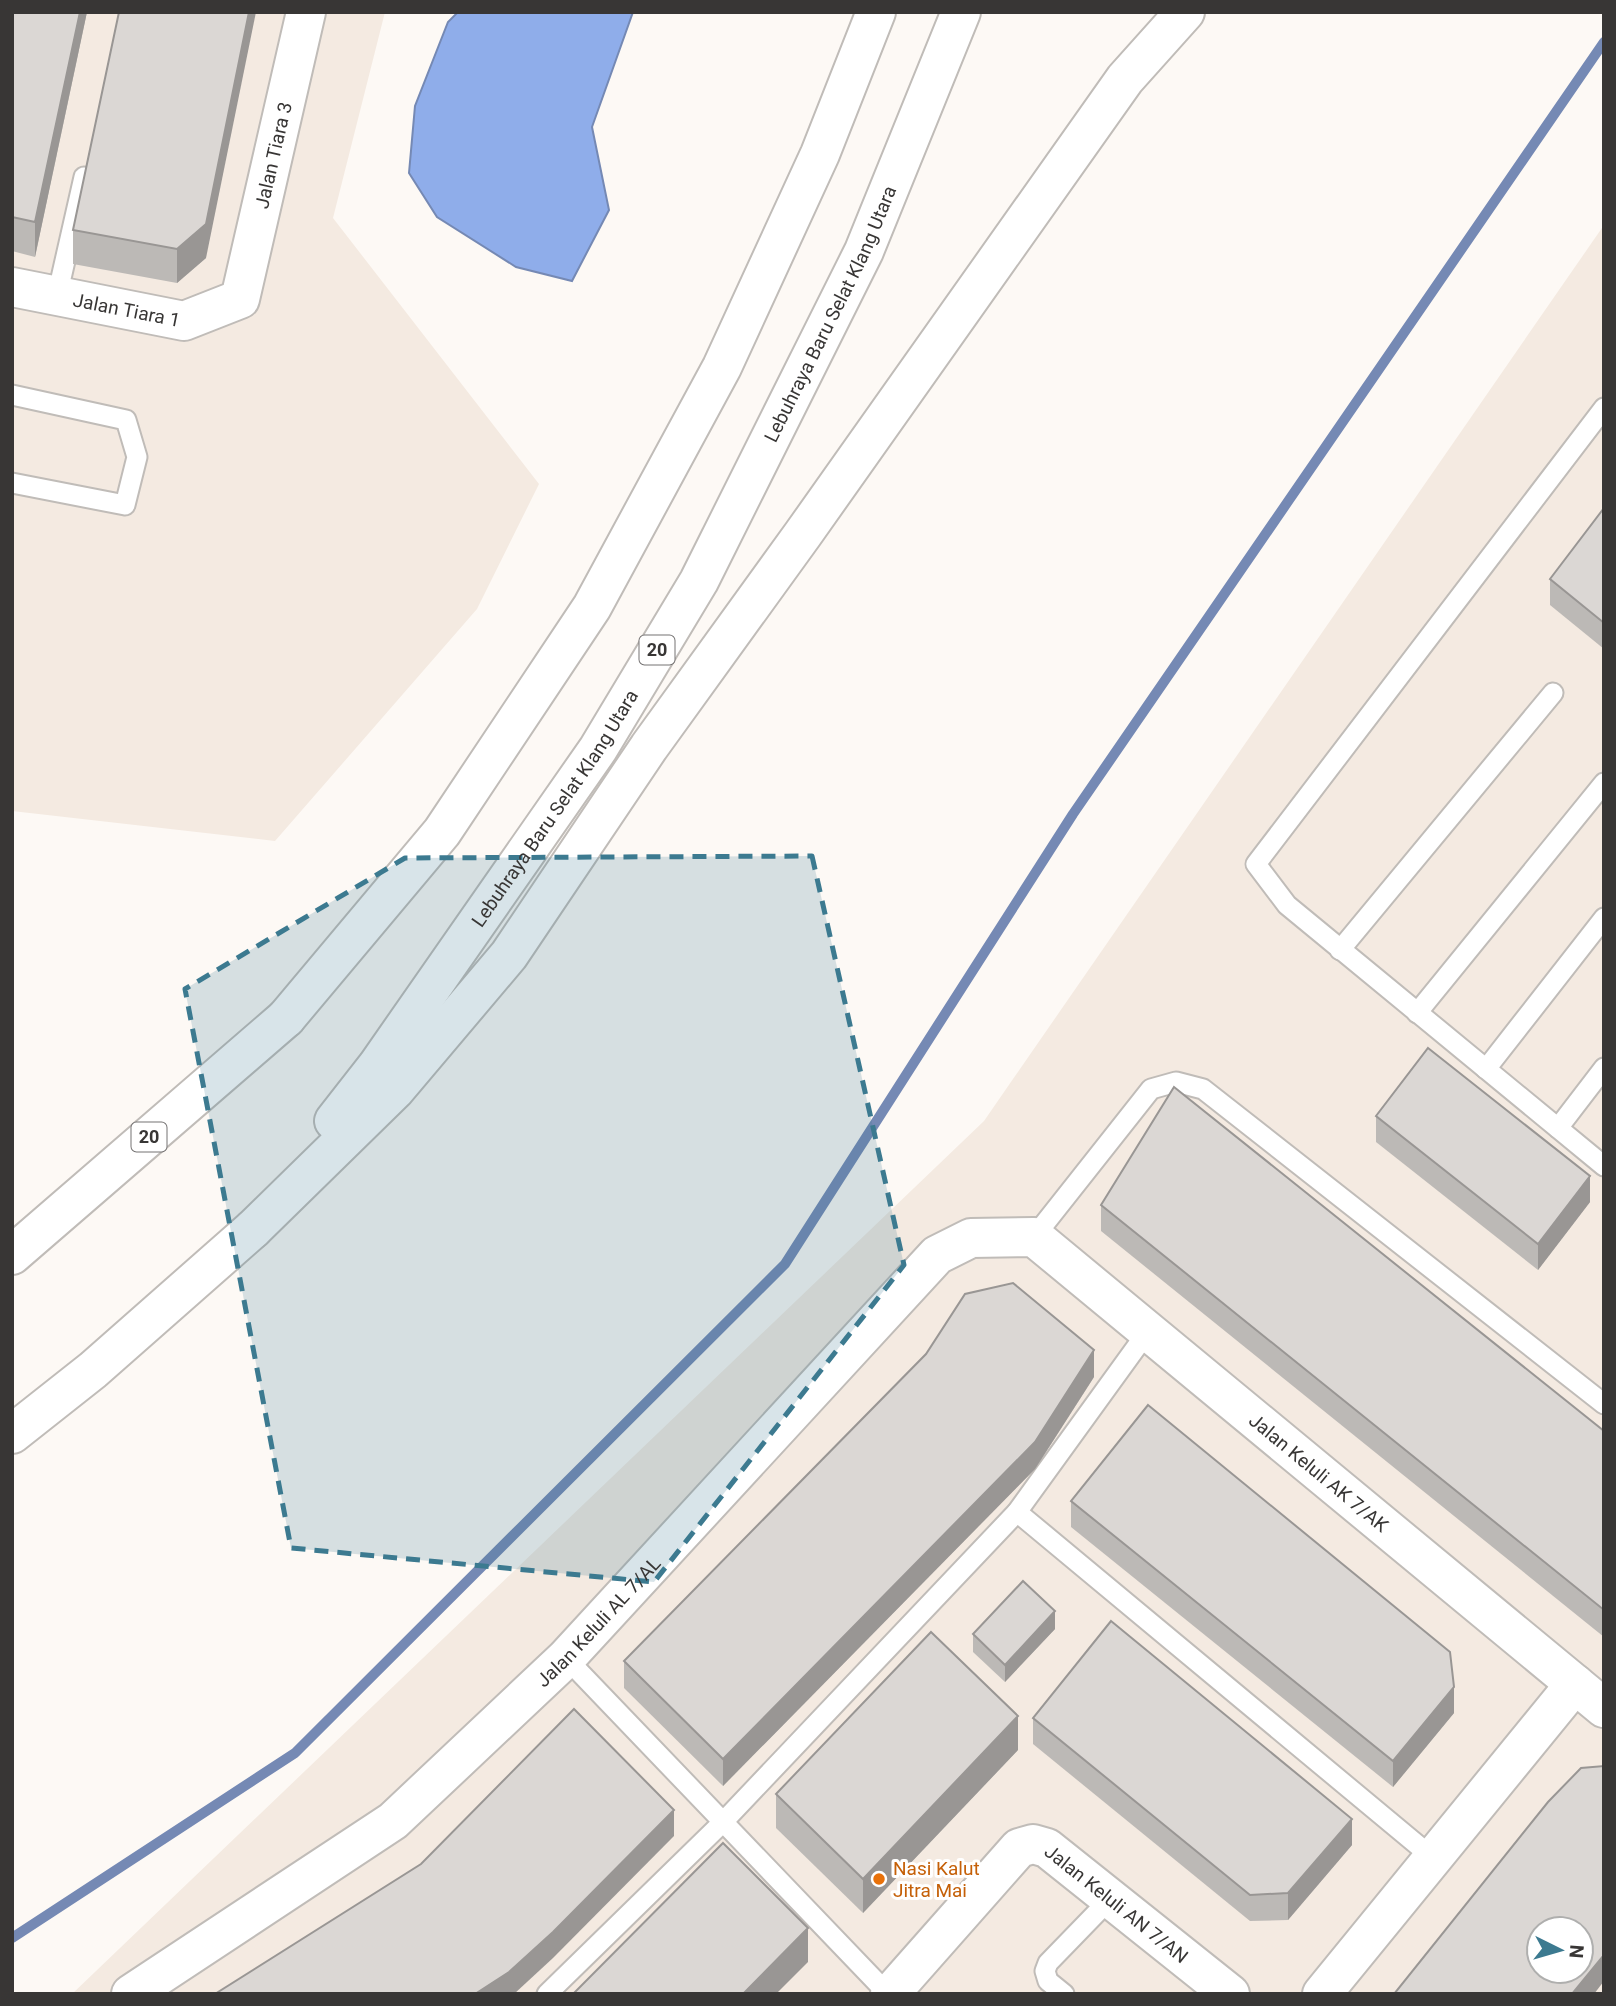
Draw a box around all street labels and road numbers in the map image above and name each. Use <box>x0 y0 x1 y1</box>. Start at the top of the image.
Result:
street label: Jalan Tiara 3 <box>250 100 297 211</box>
street label: Lebuhraya Baru Selat Klang Utara <box>759 183 901 446</box>
street label: Jalan Tiara 1 <box>71 288 182 332</box>
road number: 20 <box>640 636 674 664</box>
street label: Lebuhraya Baru Selat Klang Utara <box>467 686 643 931</box>
road number: 20 <box>132 1122 166 1152</box>
street label: Jalan Keluli AK 7/AK <box>1244 1409 1393 1537</box>
street label: Jalan Keluli AL 7/AL <box>532 1552 665 1692</box>
street label: Jalan Keluli AN 7/AN <box>1040 1840 1193 1968</box>

